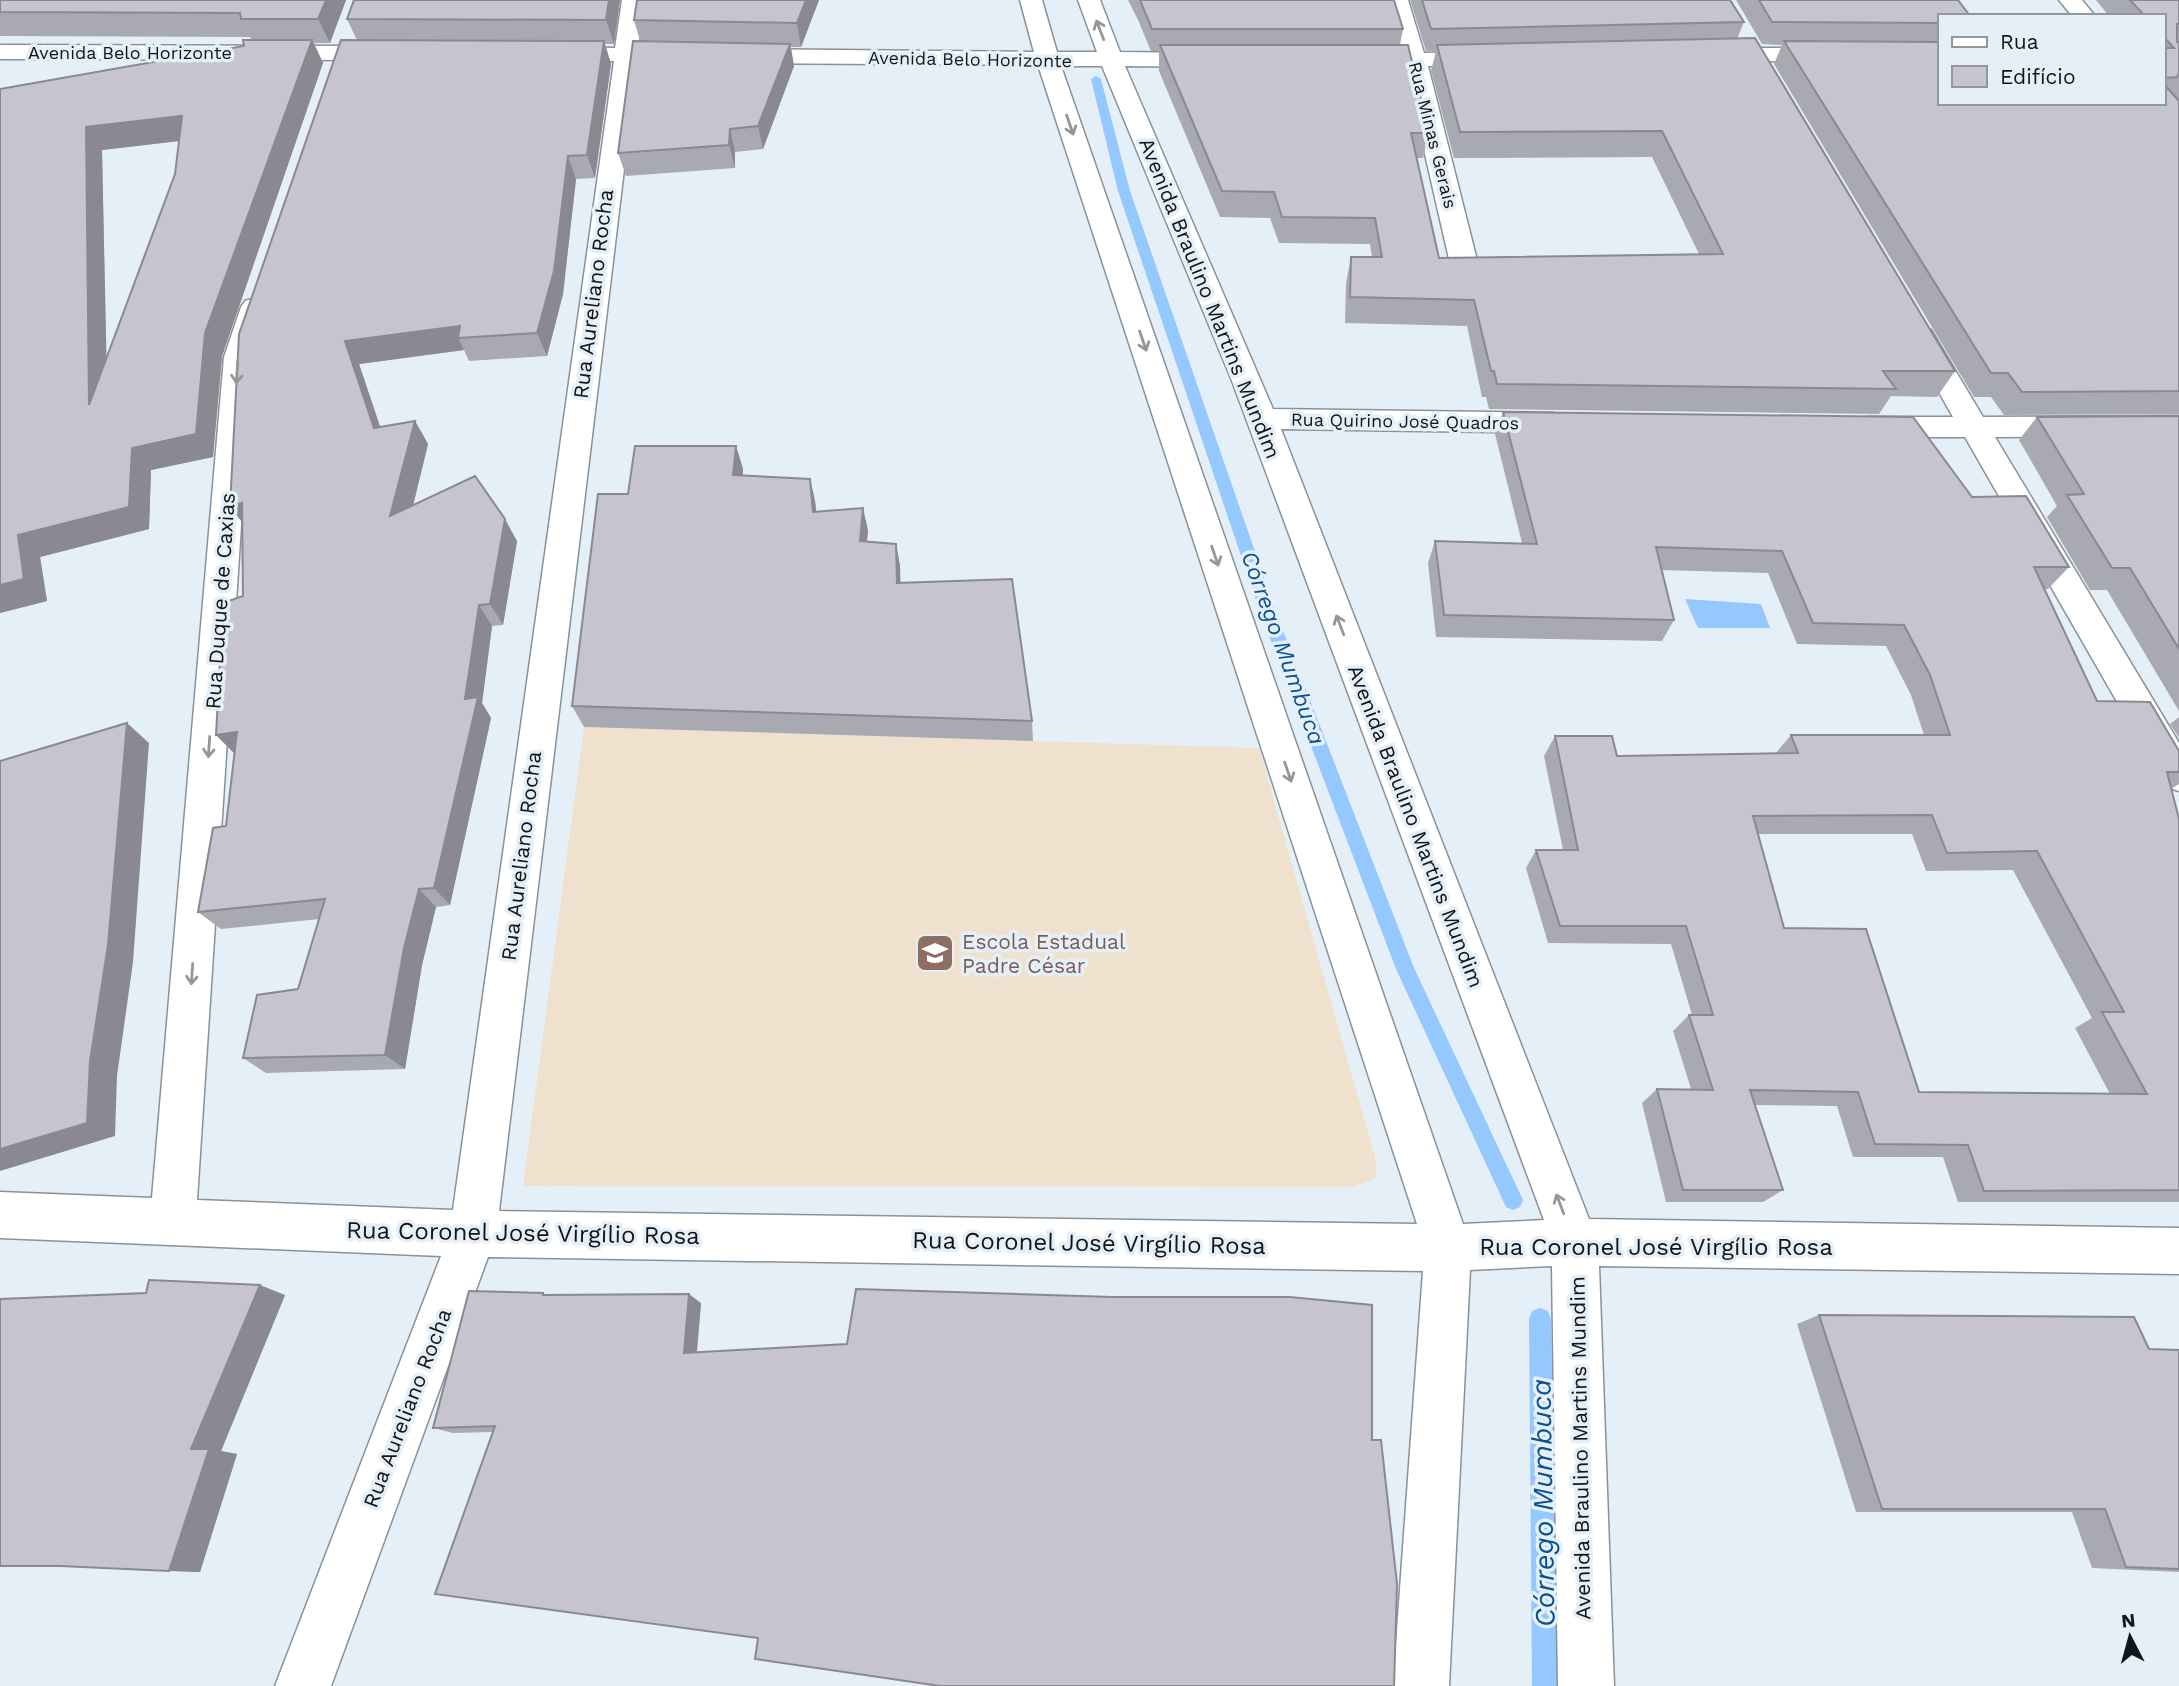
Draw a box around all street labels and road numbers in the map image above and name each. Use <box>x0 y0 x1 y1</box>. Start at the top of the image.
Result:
street label: Avenida Belo Horizonte <box>28 42 232 63</box>
street label: Avenida Belo Horizonte <box>868 47 1072 71</box>
street label: Rua Minas Gerais <box>1405 59 1461 211</box>
street label: Avenida Braulino Martins Mundim <box>1134 134 1286 462</box>
street label: Rua Aureliano Rocha <box>568 188 618 400</box>
street label: Rua Quirino José Quadros <box>1291 409 1519 433</box>
street label: Rua Duque de Caxias <box>200 492 240 710</box>
street label: Avenida Braulino Martins Mundim <box>1343 661 1489 991</box>
street label: Rua Aureliano Rocha <box>496 750 546 962</box>
street label: Rua Coronel José Virgílio Rosa <box>346 1216 700 1250</box>
street label: Rua Coronel José Virgílio Rosa <box>912 1226 1266 1260</box>
street label: Rua Coronel José Virgílio Rosa <box>1479 1233 1833 1261</box>
street label: Avenida Braulino Martins Mundim <box>1565 1276 1595 1620</box>
street label: Rua Aureliano Rocha <box>358 1305 457 1511</box>

